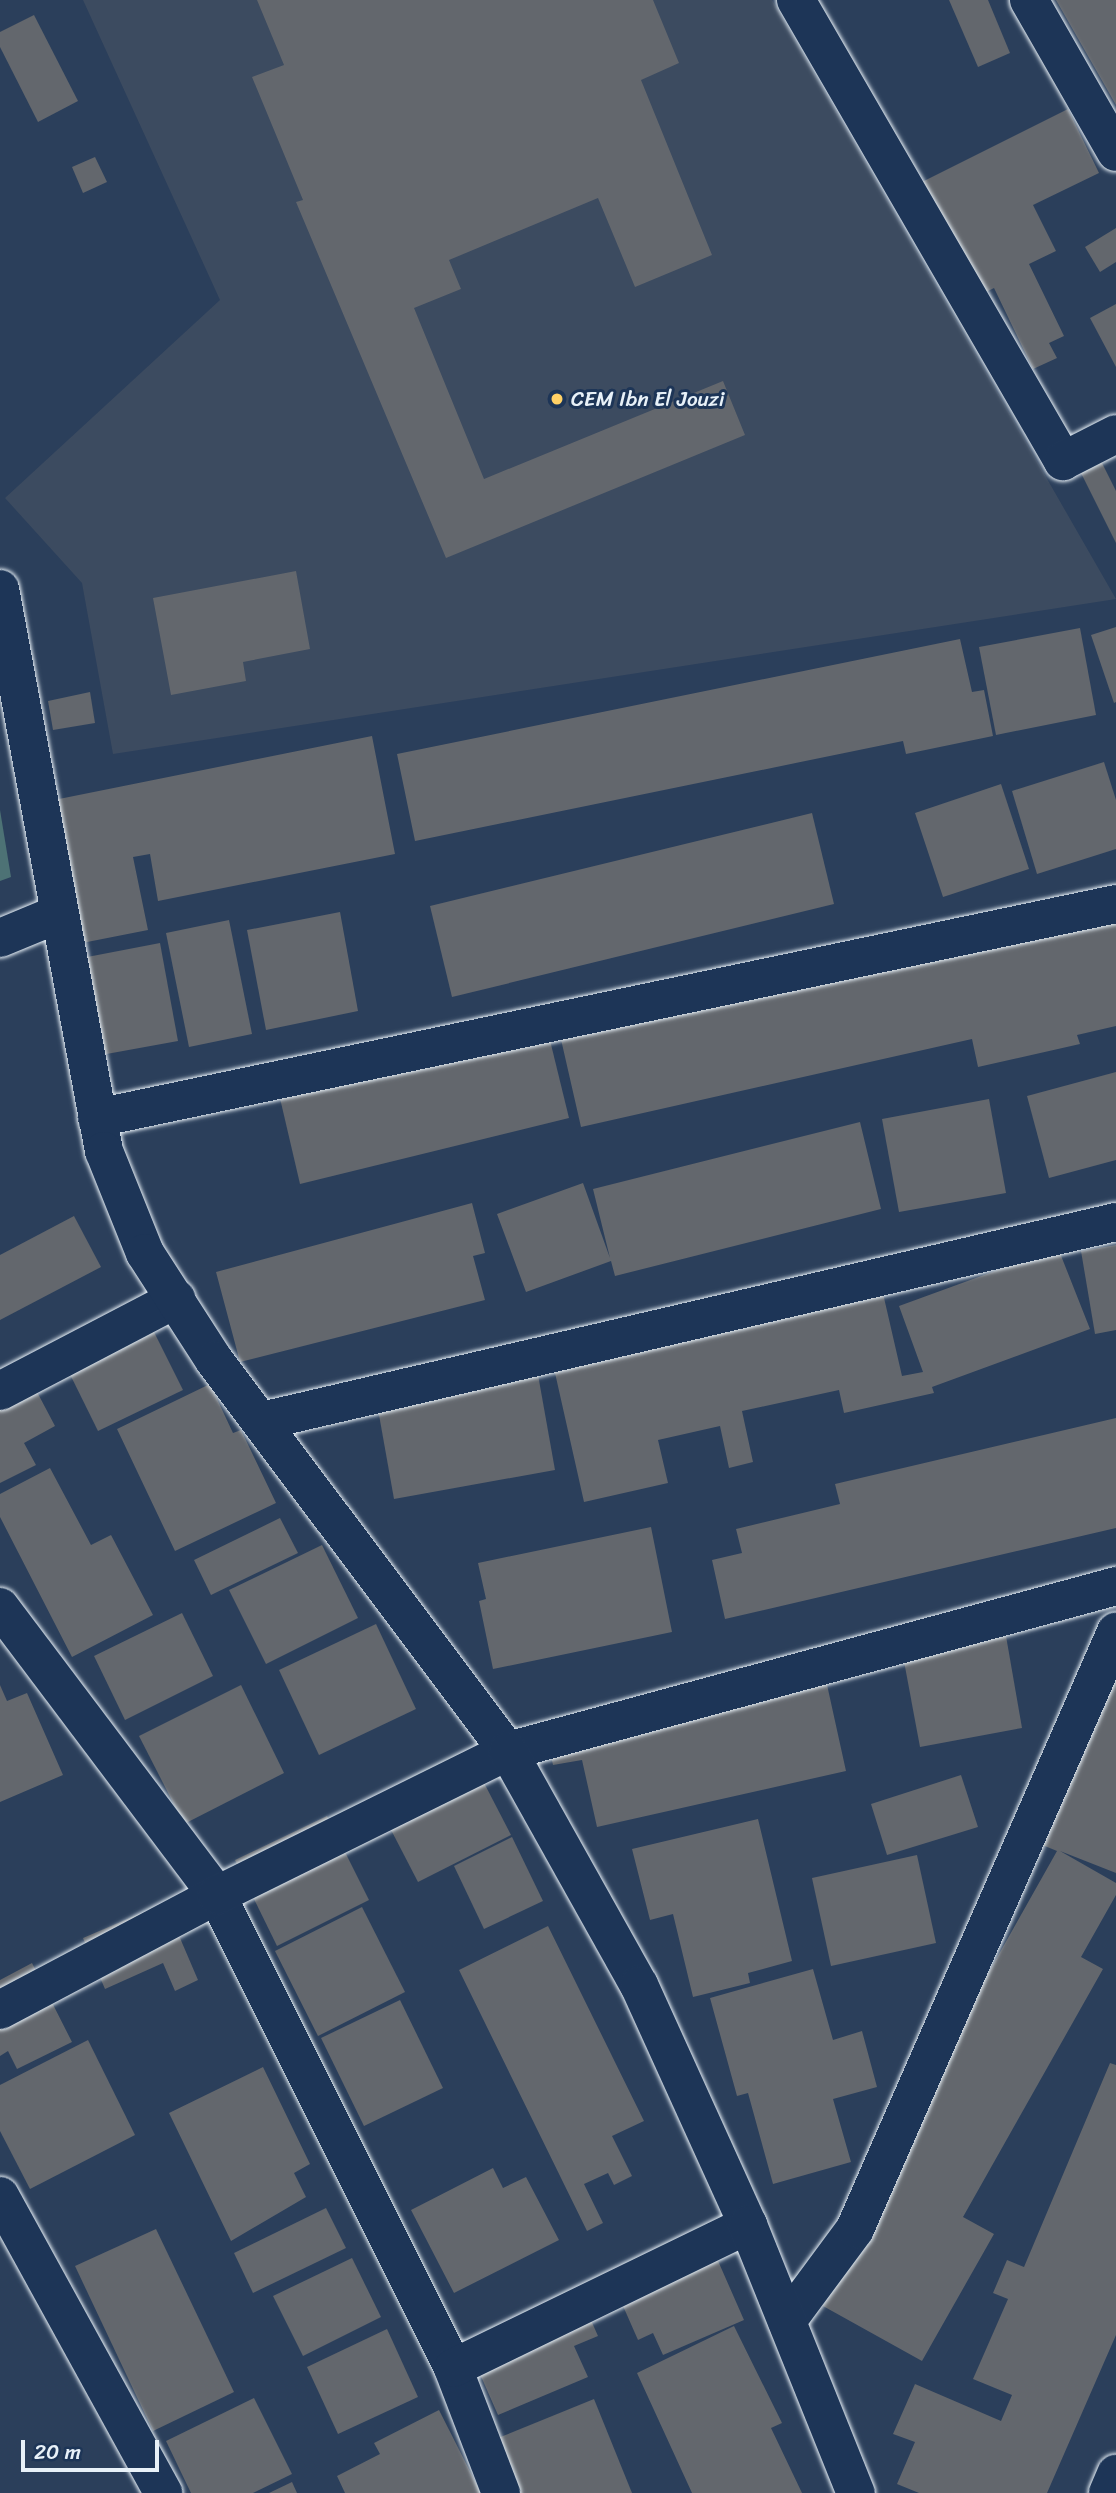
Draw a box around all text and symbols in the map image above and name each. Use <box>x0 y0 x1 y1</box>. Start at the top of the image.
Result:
place label: CEM Ibn El Jouzi <box>571 386 726 412</box>
marker: CEM Ibn El Jouzi <box>549 391 565 407</box>
scale bar <box>24 2426 163 2470</box>
text: 20 m <box>34 2433 81 2471</box>

